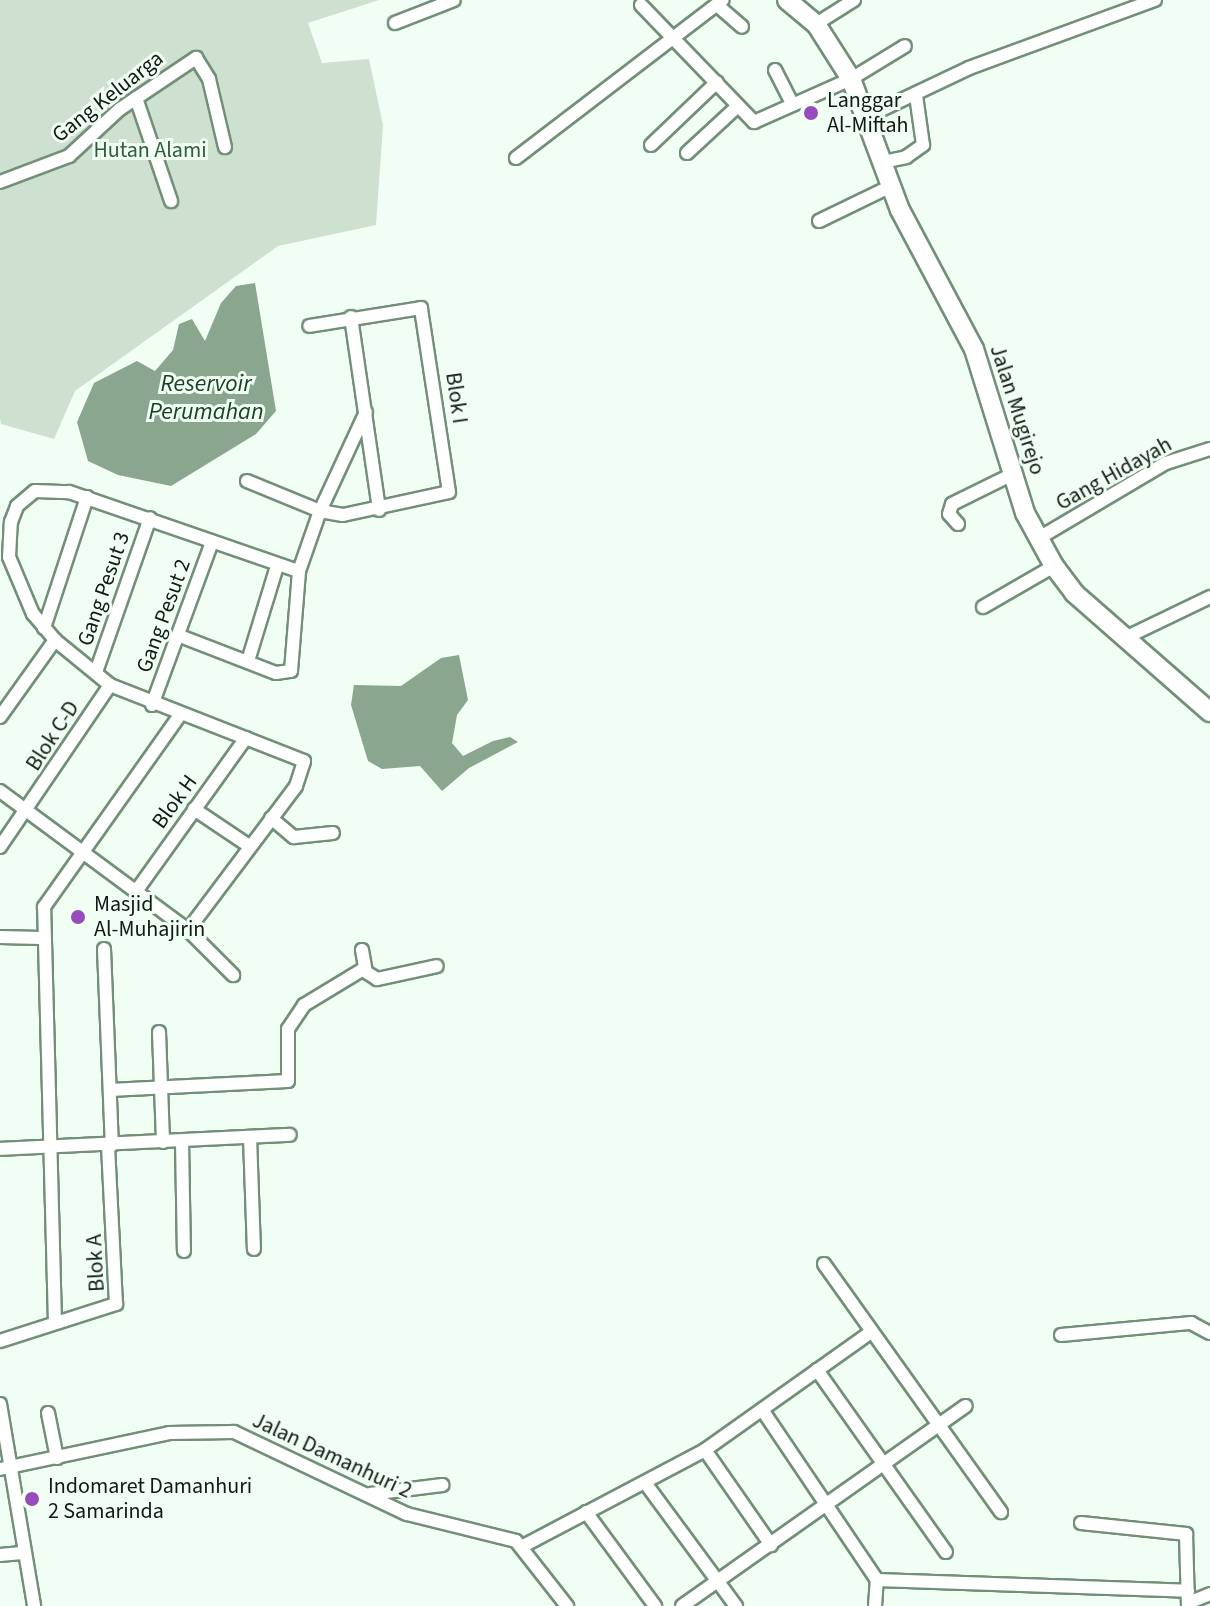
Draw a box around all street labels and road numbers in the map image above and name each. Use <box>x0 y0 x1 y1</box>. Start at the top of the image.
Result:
street label: Gang Keluarga <box>47 45 169 149</box>
street label: Jalan Mugirejo <box>984 342 1050 478</box>
street label: Blok I <box>439 371 473 425</box>
street label: Gang Hidayah <box>1052 431 1176 517</box>
street label: Gang Pesut 3 <box>72 528 136 650</box>
street label: Gang Pesut 2 <box>131 556 197 676</box>
street label: Blok C-D <box>21 696 85 776</box>
street label: Blok H <box>147 770 203 834</box>
street label: Blok A <box>81 1233 111 1293</box>
street label: Jalan Damanhuri 2 <box>248 1407 416 1505</box>

